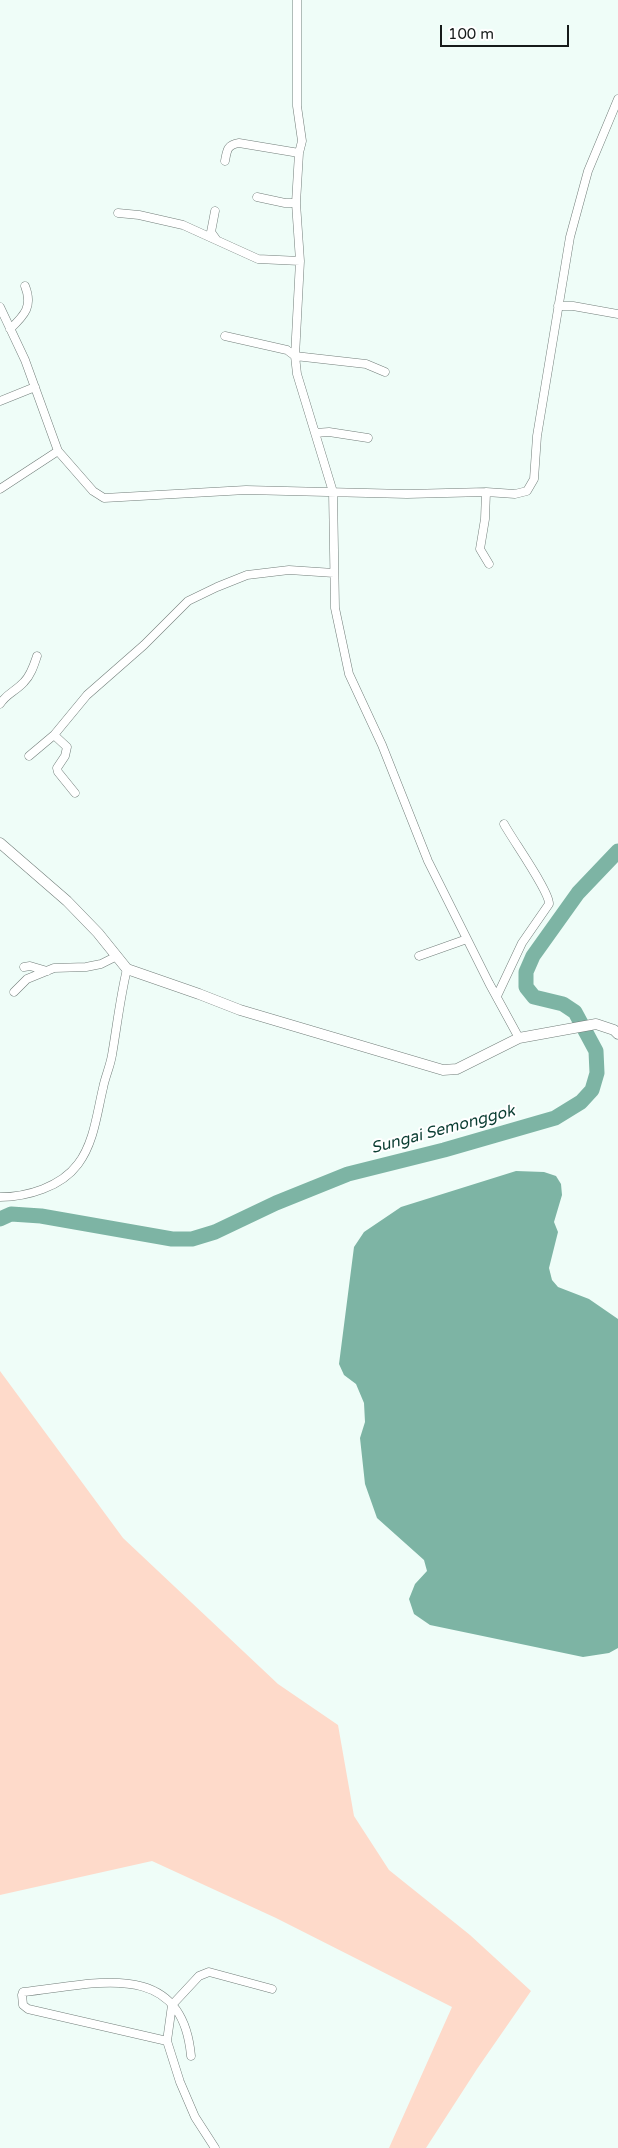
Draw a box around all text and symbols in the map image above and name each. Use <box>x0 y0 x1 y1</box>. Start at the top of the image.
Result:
scale bar <box>443 15 572 47</box>
text: 100 m <box>448 25 494 43</box>
water label: Sungai Semonggok <box>369 1102 517 1158</box>

